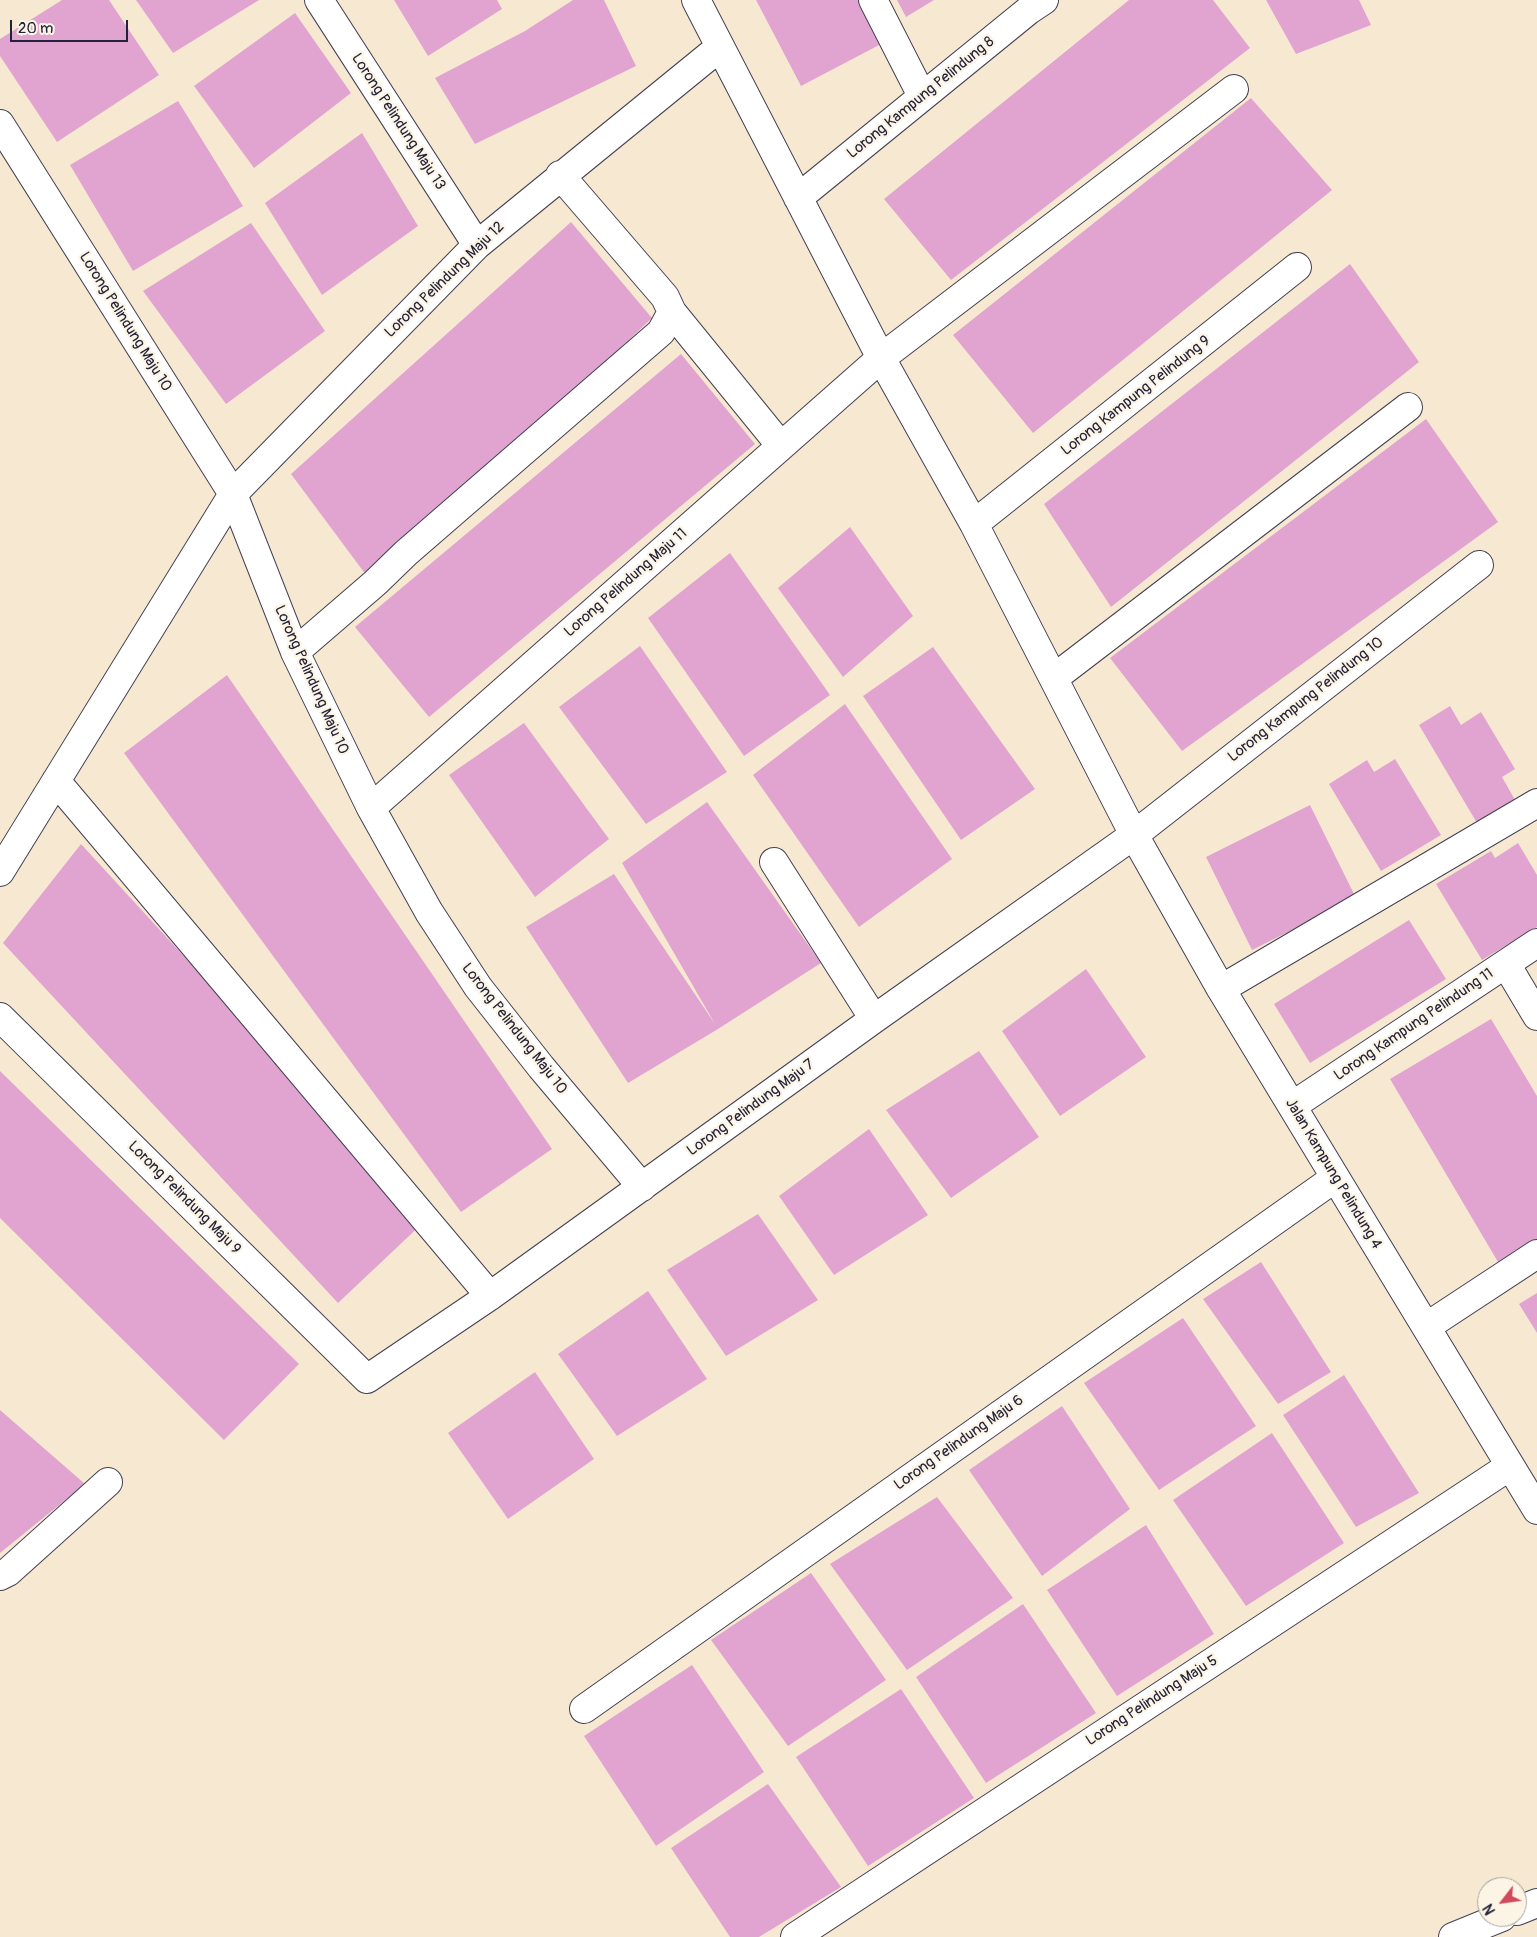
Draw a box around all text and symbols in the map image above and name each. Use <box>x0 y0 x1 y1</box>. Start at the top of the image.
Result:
scale bar <box>12 10 130 42</box>
text: 20 m <box>18 19 53 38</box>
street label: Lorong Kampung Pelindung 8 <box>844 33 998 163</box>
street label: Lorong Pelindung Maju 13 <box>347 50 449 194</box>
street label: Lorong Pelindung Maju 12 <box>381 218 509 342</box>
street label: Lorong Pelindung Maju 10 <box>75 249 175 395</box>
street label: Lorong Kampung Pelindung 9 <box>1058 332 1214 460</box>
street label: Lorong Pelindung Maju 11 <box>561 525 691 641</box>
street label: Lorong Pelindung Maju 10 <box>270 603 352 757</box>
street label: Lorong Kampung Pelindung 10 <box>1225 634 1387 766</box>
street label: Lorong Pelindung Maju 10 <box>457 960 571 1098</box>
street label: Lorong Kampung Pelindung 11 <box>1331 965 1497 1085</box>
street label: Lorong Pelindung Maju 7 <box>684 1056 818 1160</box>
street label: Jalan Kampung Pelindung 4 <box>1281 1095 1385 1253</box>
street label: Lorong Pelindung Maju 9 <box>124 1138 244 1258</box>
street label: Lorong Pelindung Maju 6 <box>891 1392 1027 1494</box>
street label: Lorong Pelindung Maju 5 <box>1083 1652 1221 1750</box>
north arrow <box>1477 1877 1527 1927</box>
text: N <box>1480 1901 1499 1918</box>

